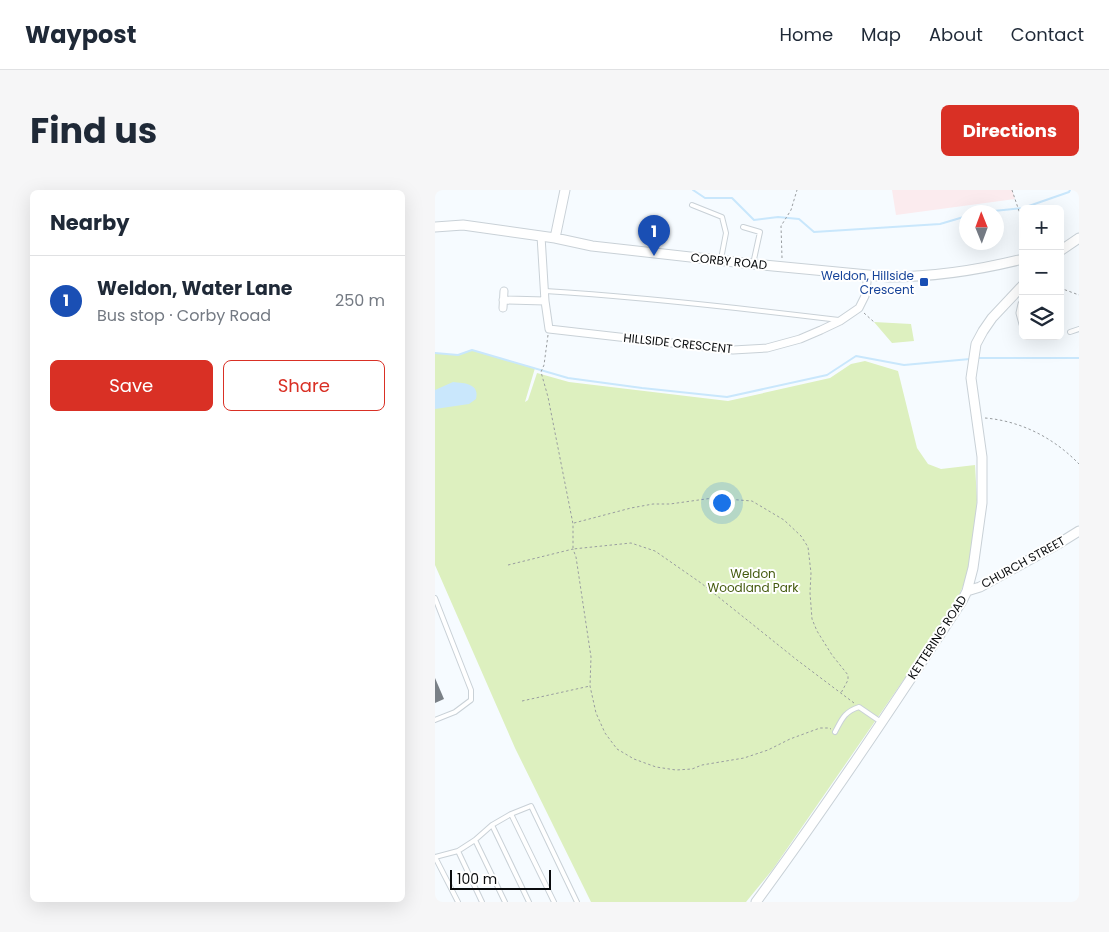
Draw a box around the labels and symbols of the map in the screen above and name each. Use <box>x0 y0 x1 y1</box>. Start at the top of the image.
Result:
north arrow <box>959 205 1004 250</box>
pin: 1 <box>638 215 670 256</box>
street label: CORBY ROAD <box>690 249 768 273</box>
place label: Weldon, Hillside Crescent <box>821 267 914 298</box>
marker: Weldon, Hillside Crescent <box>918 276 930 288</box>
street label: HILLSIDE CRESCENT <box>623 329 734 357</box>
your location <box>709 490 735 516</box>
street label: CHURCH STREET <box>978 532 1068 592</box>
park label: Weldon Woodland Park <box>708 565 799 596</box>
street label: KETTERING ROAD <box>903 592 971 682</box>
scale bar <box>450 867 551 890</box>

